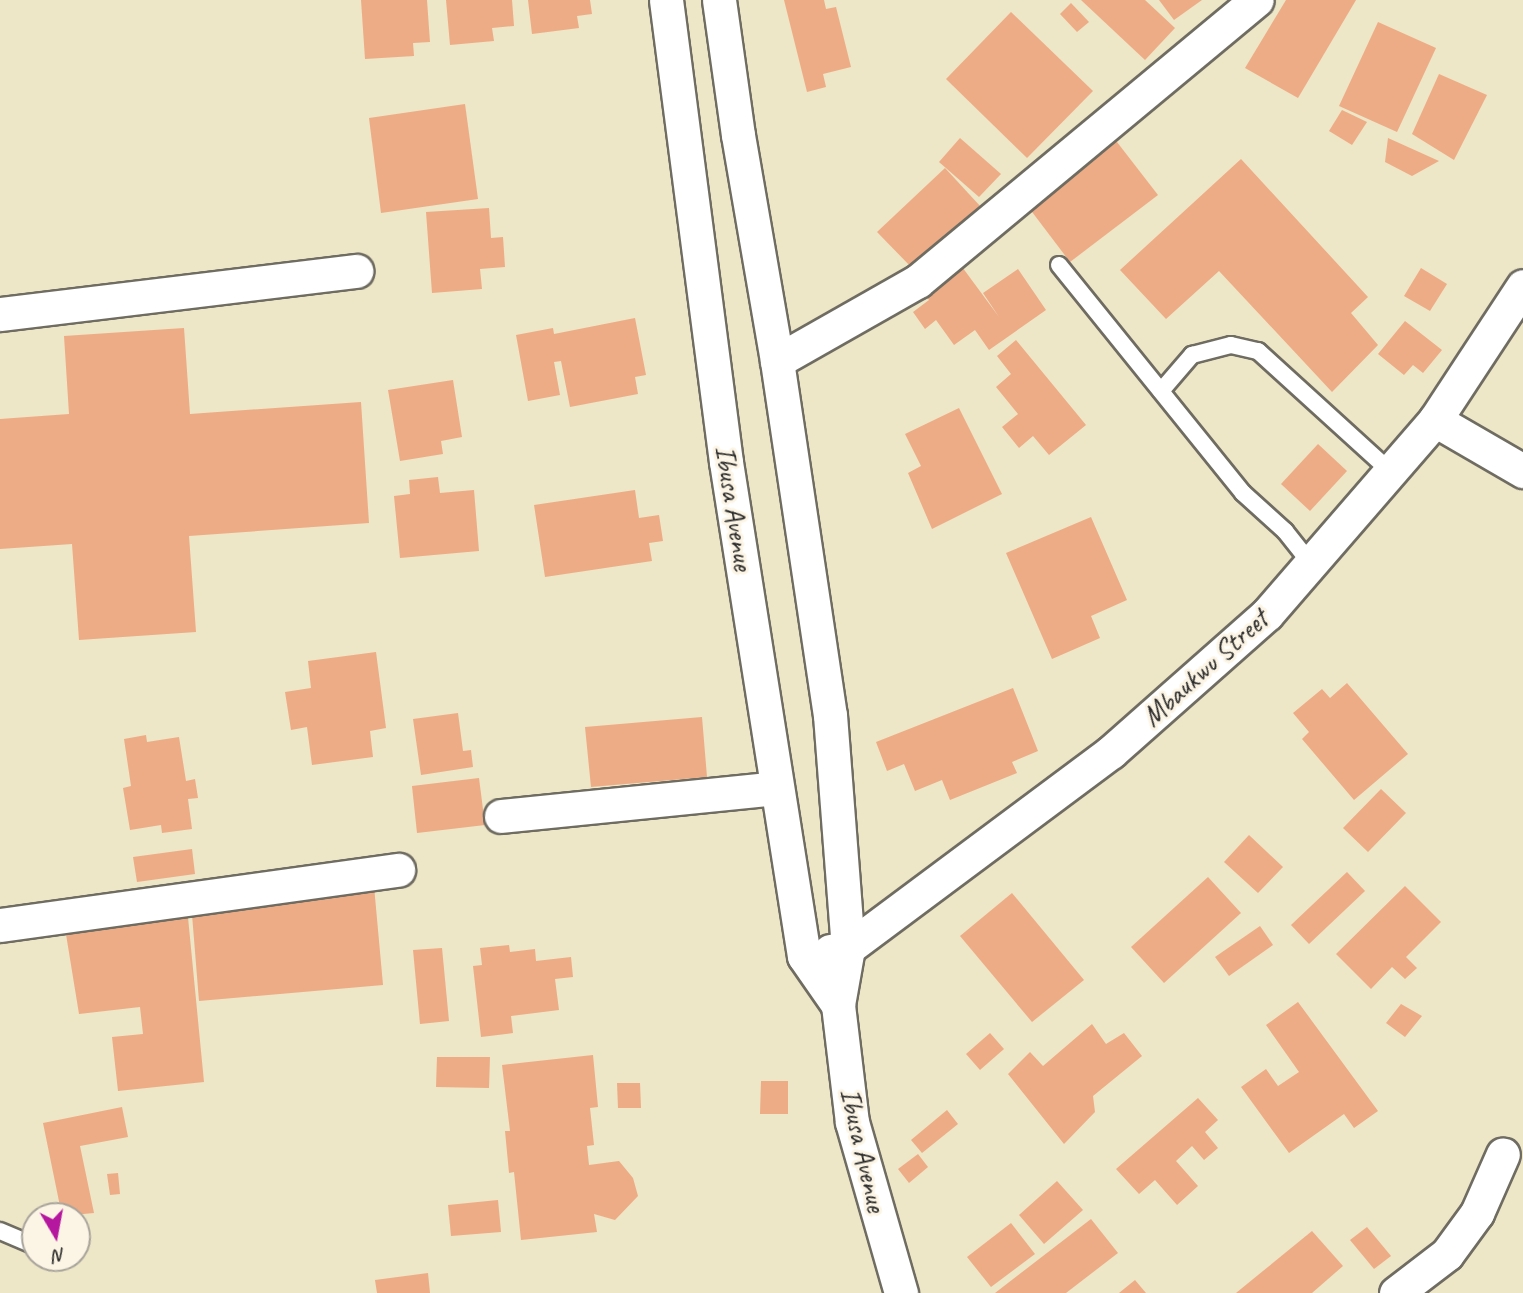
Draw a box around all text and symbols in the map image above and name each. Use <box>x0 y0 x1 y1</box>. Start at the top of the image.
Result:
street label: Ibusa Avenue <box>708 443 760 573</box>
street label: Mbaukwu Street <box>1135 603 1275 733</box>
street label: Ibusa Avenue <box>832 1085 894 1215</box>
north arrow <box>21 1202 91 1272</box>
text: N <box>51 1243 67 1269</box>

